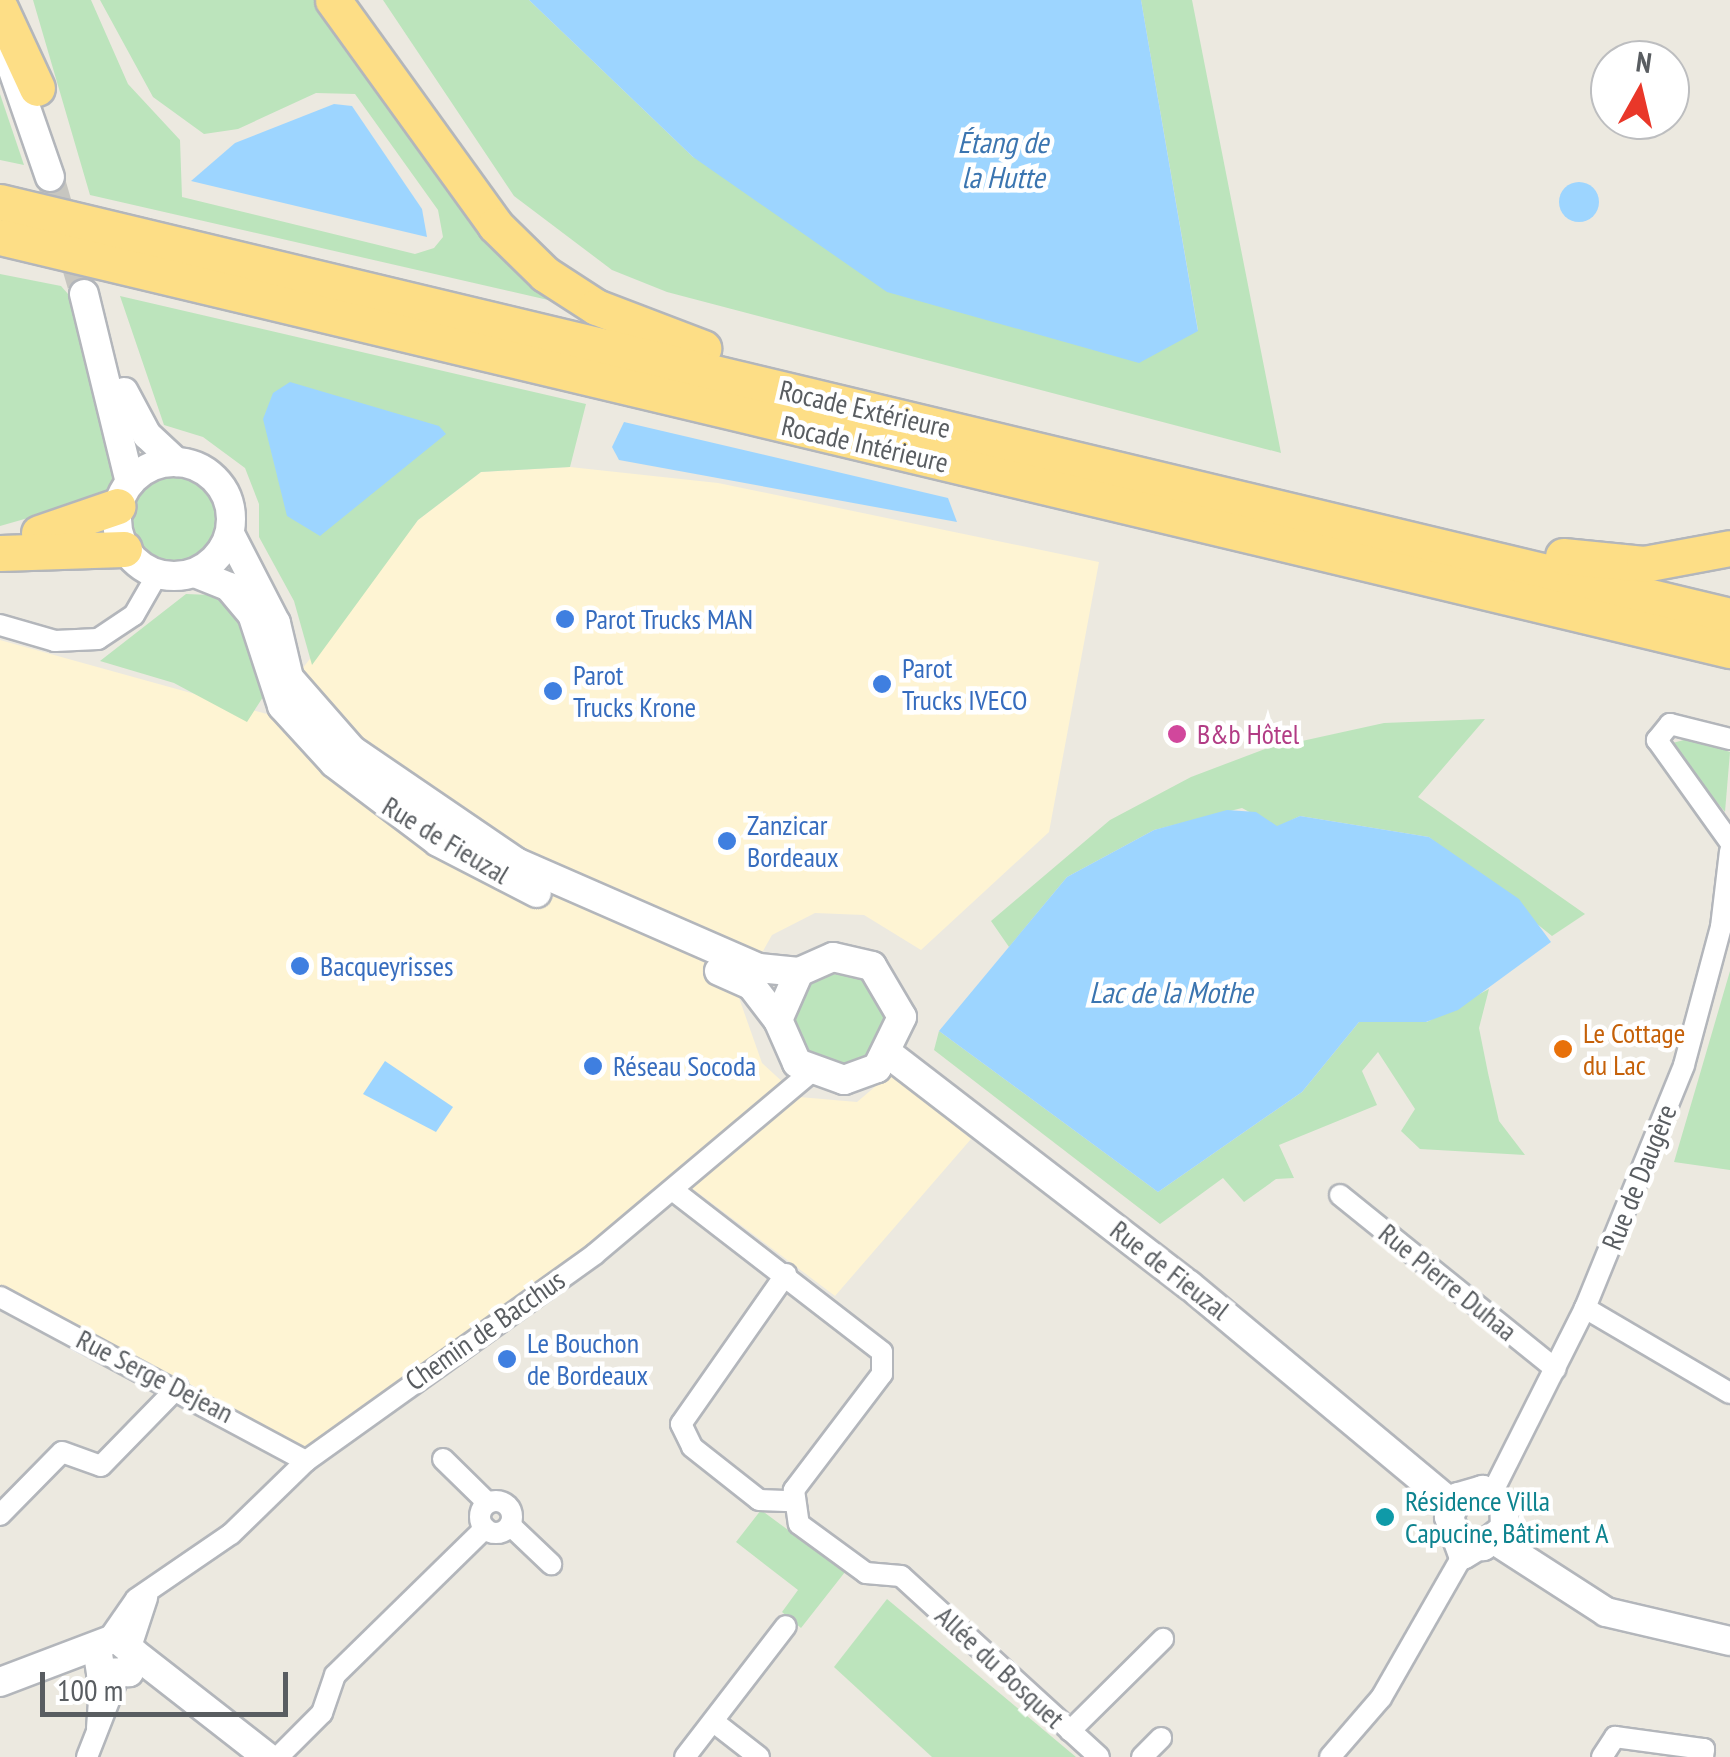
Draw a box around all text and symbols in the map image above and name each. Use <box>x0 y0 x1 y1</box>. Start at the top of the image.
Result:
north arrow <box>1590 40 1690 140</box>
text: N <box>1634 42 1654 81</box>
water label: Étang de la Hutte <box>958 124 1048 194</box>
street label: Rocade Extérieure <box>776 373 954 445</box>
street label: Rocade Intérieure <box>779 409 951 479</box>
place label: Parot Trucks MAN <box>585 602 754 636</box>
marker: Parot Trucks MAN <box>554 608 576 630</box>
place label: Parot Trucks IVECO <box>902 651 1027 717</box>
place label: Parot Trucks Krone <box>573 658 696 724</box>
marker: Parot Trucks IVECO <box>871 673 893 695</box>
marker: Parot Trucks Krone <box>542 680 564 702</box>
place label: B&b Hôtel <box>1197 717 1299 751</box>
marker: B&b Hôtel <box>1166 723 1188 745</box>
street label: Rue de Fieuzal <box>377 789 515 891</box>
place label: Zanzicar Bordeaux <box>747 808 839 874</box>
marker: Zanzicar Bordeaux <box>716 830 738 852</box>
place label: Bacqueyrisses <box>320 949 453 983</box>
marker: Bacqueyrisses <box>289 955 311 977</box>
water label: Lac de la Mothe <box>1089 974 1253 1010</box>
place label: Le Cottage du Lac <box>1583 1016 1685 1082</box>
marker: Le Cottage du Lac <box>1552 1038 1574 1060</box>
place label: Réseau Socoda <box>613 1049 756 1083</box>
marker: Réseau Socoda <box>582 1055 604 1077</box>
street label: Rue de Daugère <box>1595 1099 1683 1255</box>
street label: Rue de Fieuzal <box>1104 1213 1236 1327</box>
street label: Rue Pierre Duhaa <box>1372 1216 1524 1348</box>
street label: Chemin de Bacchus <box>399 1263 571 1397</box>
street label: Rue Serge Dejean <box>71 1322 239 1430</box>
place label: Le Bouchon de Bordeaux <box>527 1326 648 1392</box>
marker: Le Bouchon de Bordeaux <box>496 1348 518 1370</box>
place label: Résidence Villa Capucine, Bâtiment A <box>1405 1484 1611 1550</box>
marker: Résidence Villa Capucine, Bâtiment A <box>1374 1506 1396 1528</box>
street label: Allée du Bosquet <box>929 1599 1071 1735</box>
scale bar <box>45 1652 292 1714</box>
text: 100 m <box>57 1670 123 1709</box>

